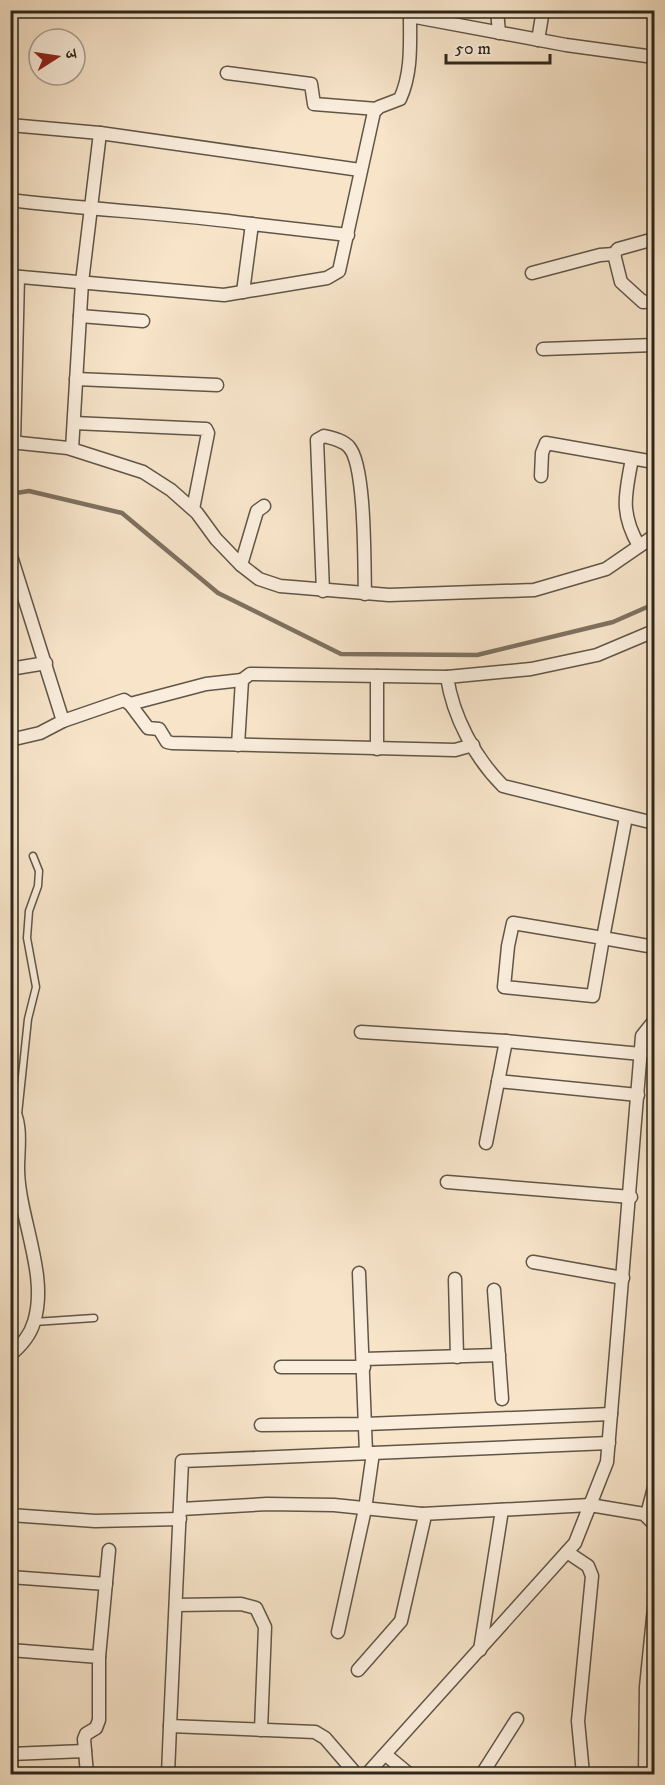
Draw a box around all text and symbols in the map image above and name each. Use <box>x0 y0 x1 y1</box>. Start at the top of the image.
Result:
north arrow <box>27 27 87 87</box>
scale bar <box>446 27 550 65</box>
text: 50 m <box>455 38 491 60</box>
text: उ <box>60 47 82 62</box>

